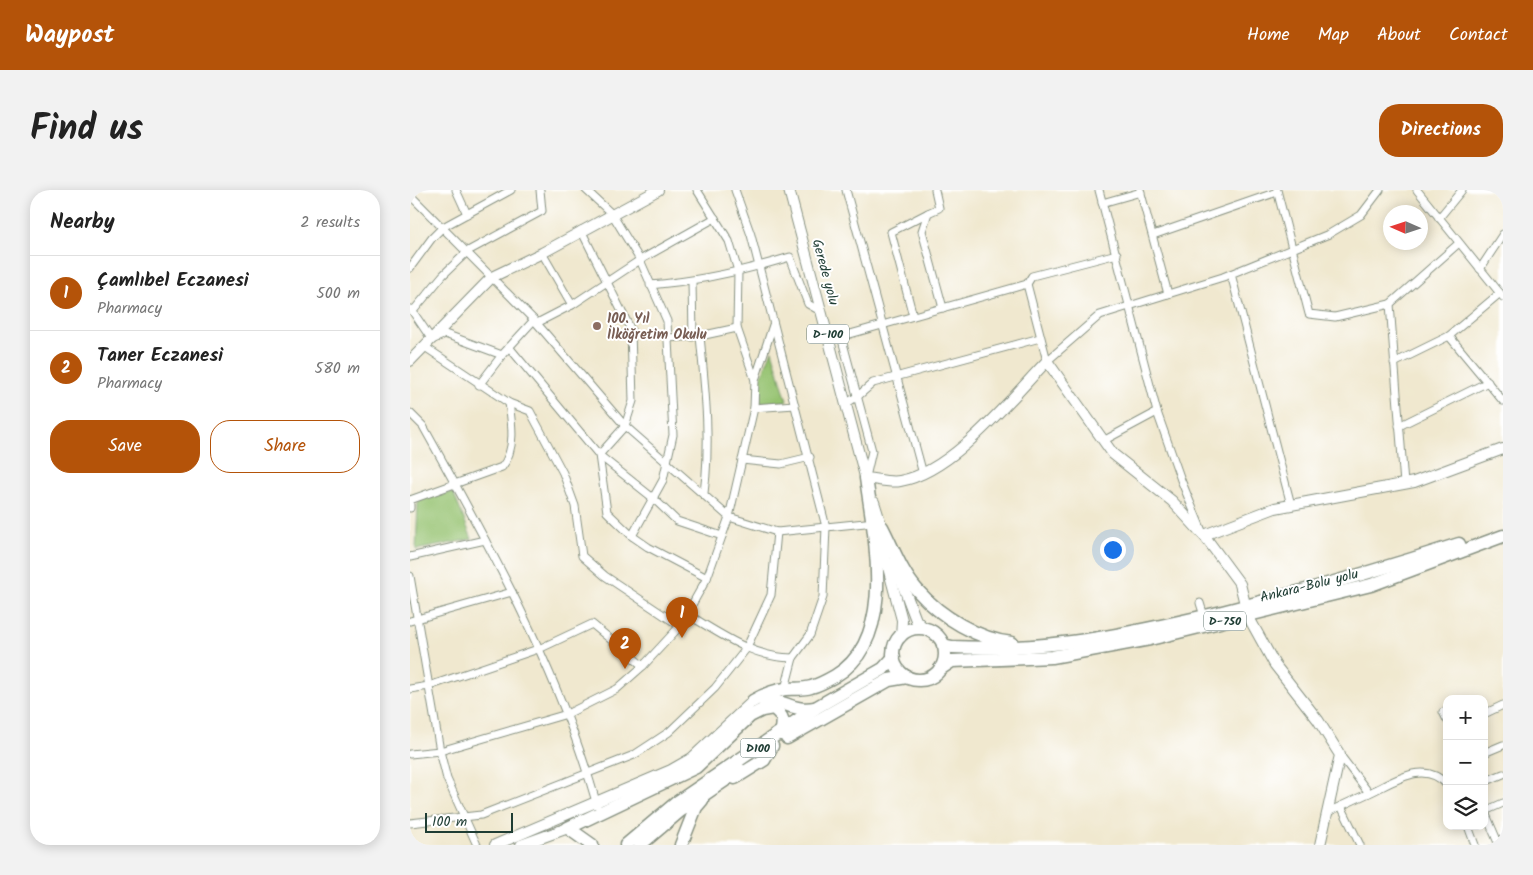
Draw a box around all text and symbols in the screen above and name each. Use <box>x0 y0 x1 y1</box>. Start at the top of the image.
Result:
text: Waypost <box>25 16 114 55</box>
text: Home <box>1247 21 1290 50</box>
text: Map <box>1318 21 1349 50</box>
text: About <box>1377 21 1421 50</box>
text: Contact <box>1449 21 1508 50</box>
text: Find us <box>30 102 143 158</box>
button: Directions <box>1379 104 1503 157</box>
north arrow <box>1383 205 1428 250</box>
text: Nearby <box>50 206 115 239</box>
text: 2 results <box>300 210 360 235</box>
street label: Gerede yolu <box>806 237 844 308</box>
text: Çamlıbel Eczanesi <box>97 266 249 296</box>
text: 1 <box>64 281 68 306</box>
text: 500 m <box>316 281 360 306</box>
text: Pharmacy <box>97 296 162 321</box>
place label: 100. Yıl İlköğretim Okulu <box>607 308 707 346</box>
marker: 100. Yıl İlköğretim Okulu <box>591 320 603 332</box>
road number: D-100 <box>807 324 849 344</box>
text: Taner Eczanesi <box>97 341 223 371</box>
text: 2 <box>61 356 71 381</box>
text: 580 m <box>315 356 360 381</box>
text: Pharmacy <box>97 371 162 396</box>
button: Save <box>50 420 200 473</box>
button: Share <box>210 420 360 473</box>
your location <box>1100 537 1126 563</box>
street label: Ankara-Bolu yolu <box>1258 563 1361 609</box>
pin: 1 <box>666 597 698 638</box>
road number: D-750 <box>1204 612 1246 631</box>
pin: 2 <box>609 628 641 669</box>
map controls <box>1443 695 1488 830</box>
button: + <box>1443 695 1488 740</box>
road number: D100 <box>740 738 776 758</box>
button: − <box>1443 740 1488 785</box>
button: layers <box>1443 785 1488 830</box>
scale bar <box>425 810 512 833</box>
text: 100 m <box>432 811 467 833</box>

